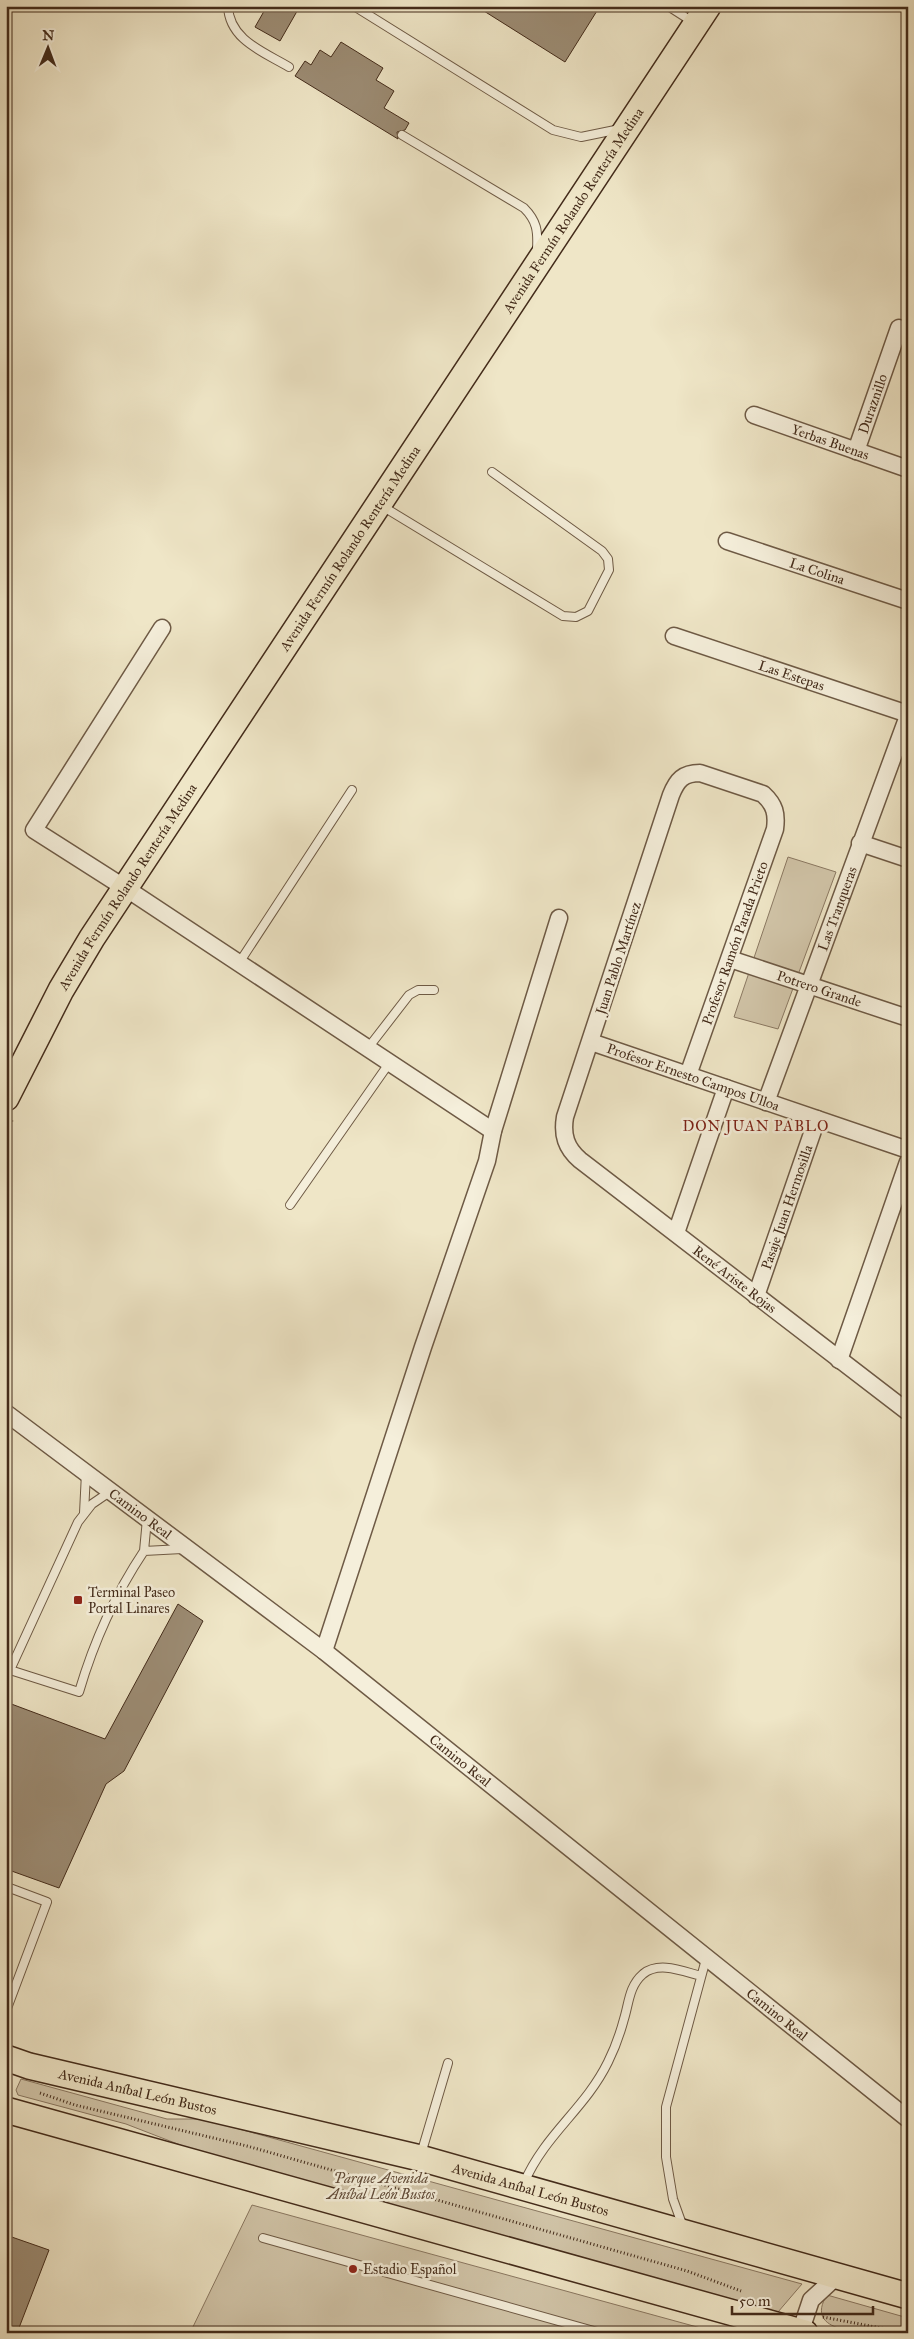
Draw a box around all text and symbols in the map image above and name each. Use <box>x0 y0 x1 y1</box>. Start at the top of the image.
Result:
north arrow <box>22 22 72 72</box>
text: N <box>42 27 54 44</box>
street label: Avenida Fermín Rolando Rentería Medina <box>499 105 647 317</box>
street label: Duraznillo <box>855 372 891 436</box>
street label: Yerbas Buenas <box>789 421 871 464</box>
street label: Avenida Fermín Rolando Rentería Medina <box>276 443 424 655</box>
street label: La Colina <box>787 554 847 588</box>
street label: Las Estepas <box>756 657 827 695</box>
street label: Avenida Fermín Rolando Rentería Medina <box>54 780 201 994</box>
street label: Profesor Ramón Parada Prieto <box>698 859 772 1027</box>
street label: Las Tranqueras <box>814 864 861 953</box>
street label: Juan Pablo Martínez <box>592 899 646 1019</box>
street label: Potrero Grande <box>775 967 864 1011</box>
street label: Profesor Ernesto Campos Ulloa <box>604 1040 782 1115</box>
district label: DON JUAN PABLO <box>682 1117 830 1136</box>
street label: Pasaje Juan Hermosilla <box>758 1143 816 1272</box>
street label: René Ariste Rojas <box>689 1242 780 1317</box>
street label: Camino Real <box>105 1485 175 1543</box>
place label: Terminal Paseo Portal Linares <box>88 1584 175 1617</box>
marker: Terminal Paseo Portal Linares <box>72 1594 84 1606</box>
street label: Camino Real <box>426 1731 495 1791</box>
street label: Camino Real <box>743 1985 811 2045</box>
street label: Avenida Aníbal León Bustos <box>56 2065 218 2119</box>
street label: Avenida Aníbal León Bustos <box>449 2159 611 2220</box>
park label: Parque Avenida Aníbal León Bustos <box>325 2170 436 2203</box>
place label: Estadio Español <box>363 2261 457 2278</box>
marker: Estadio Español <box>347 2263 359 2275</box>
scale bar <box>732 2284 873 2316</box>
text: 50 m <box>739 2292 771 2310</box>

